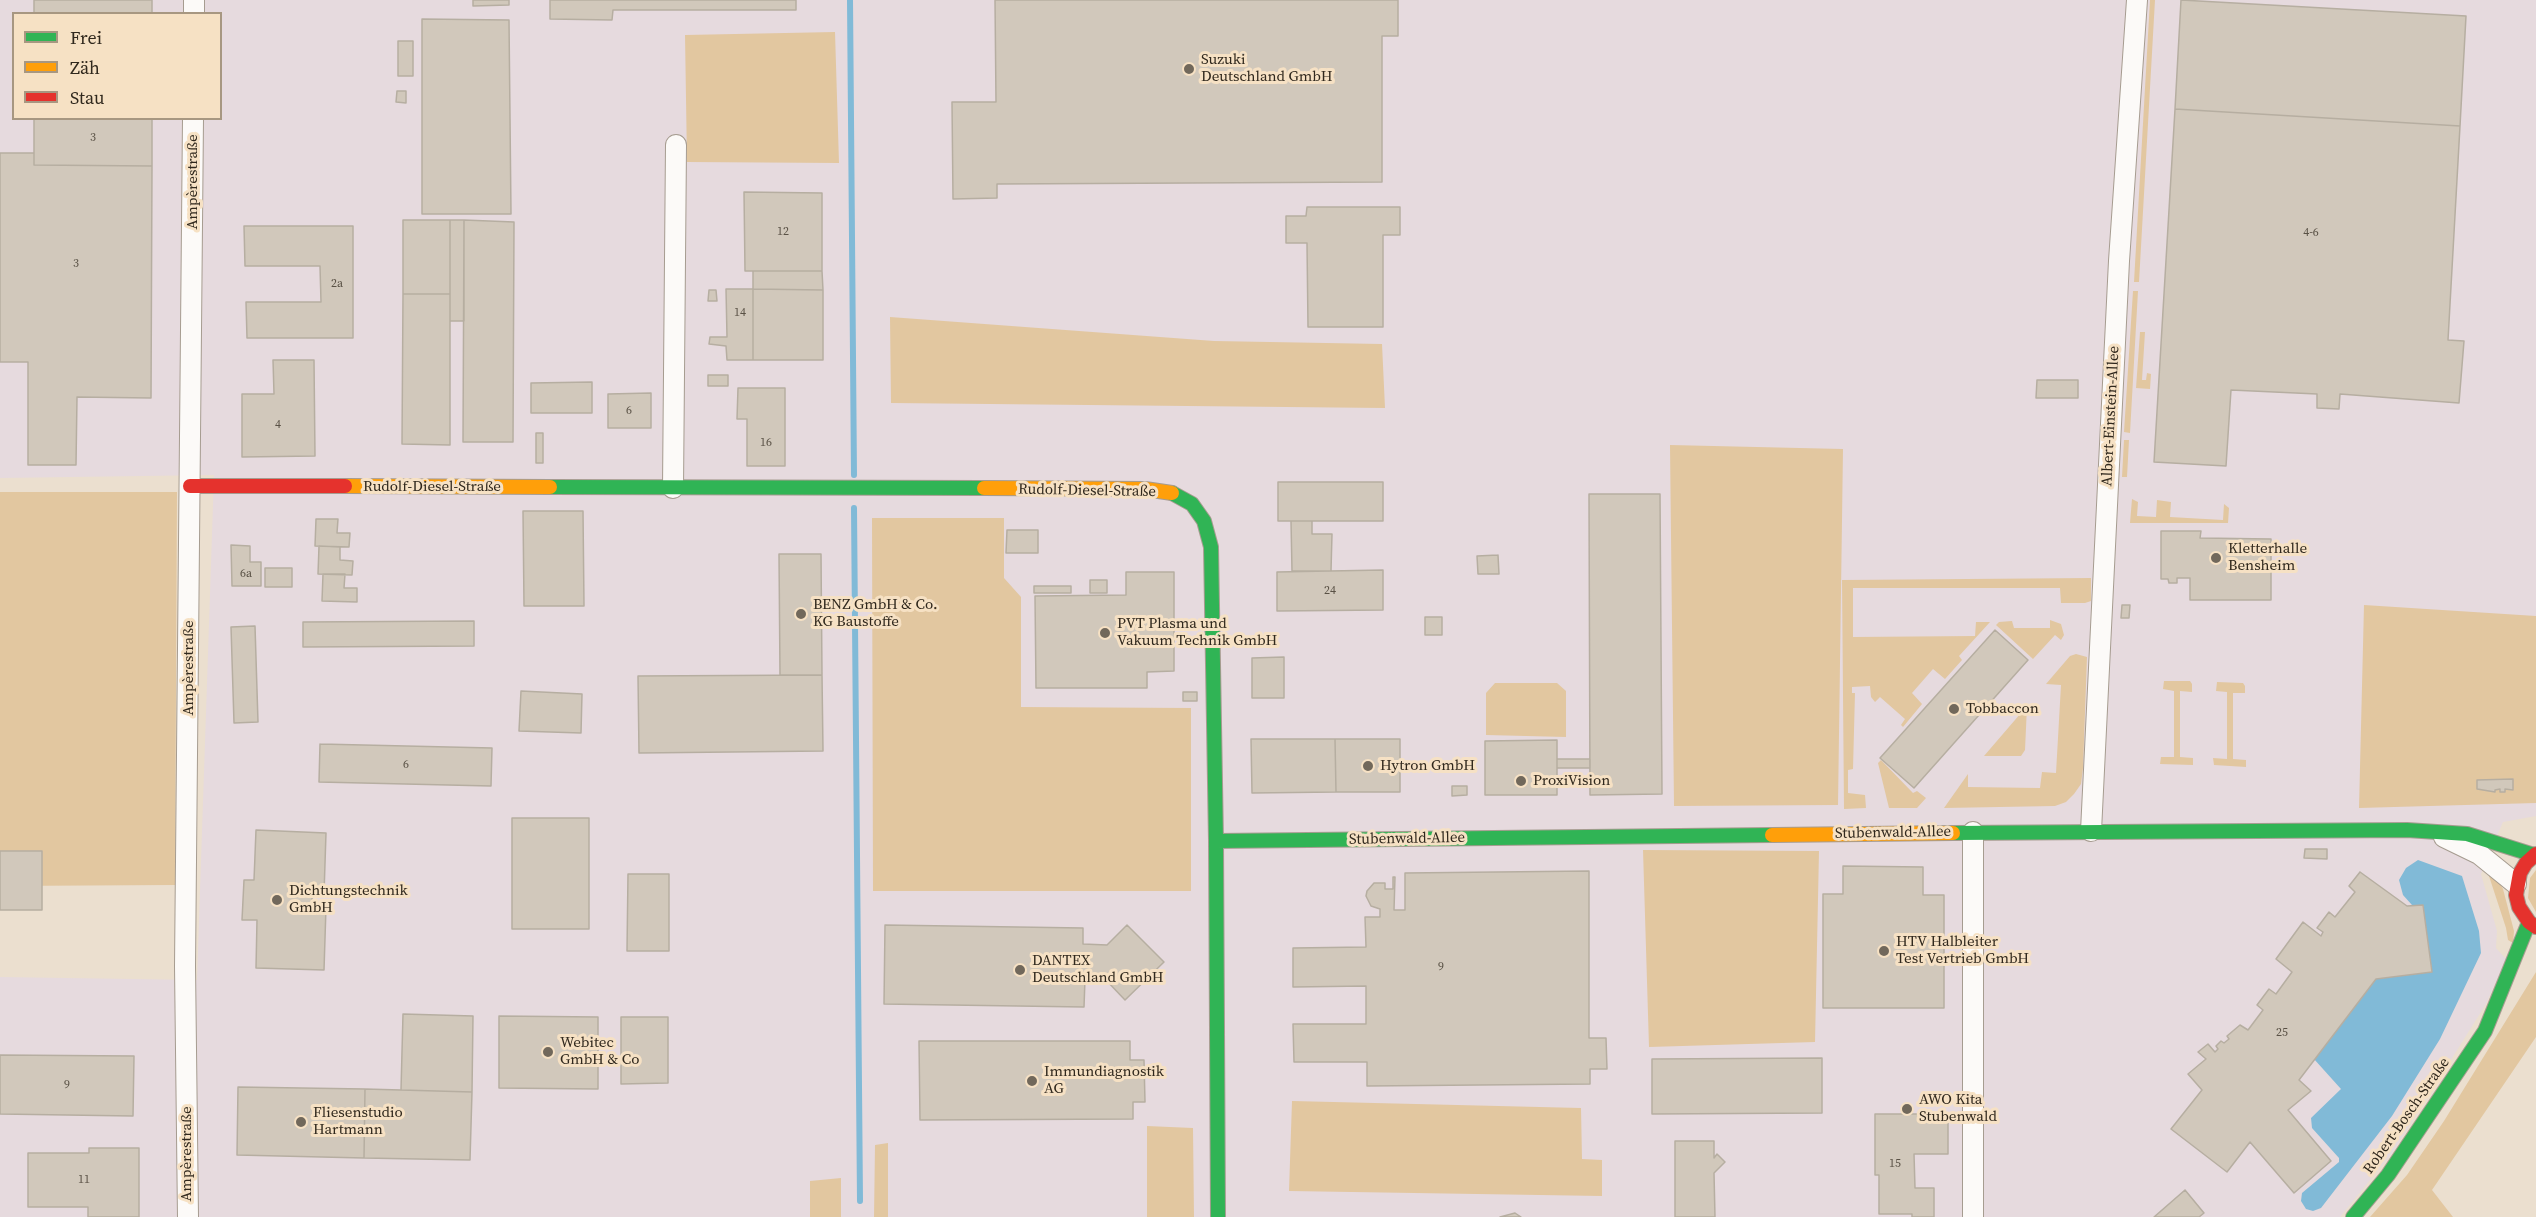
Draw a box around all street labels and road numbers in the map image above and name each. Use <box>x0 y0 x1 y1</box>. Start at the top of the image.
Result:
street label: Ampèrestraße <box>184 134 202 230</box>
street label: Albert-Einstein-Allee <box>2098 345 2124 487</box>
street label: Rudolf-Diesel-Straße <box>363 478 501 496</box>
street label: Rudolf-Diesel-Straße <box>1018 481 1156 501</box>
street label: Ampèrestraße <box>180 620 198 716</box>
street label: Stubenwald-Allee <box>1835 823 1951 843</box>
street label: Stubenwald-Allee <box>1349 829 1465 849</box>
street label: Robert-Bosch-Straße <box>2360 1054 2454 1178</box>
street label: Ampèrestraße <box>178 1106 196 1202</box>

